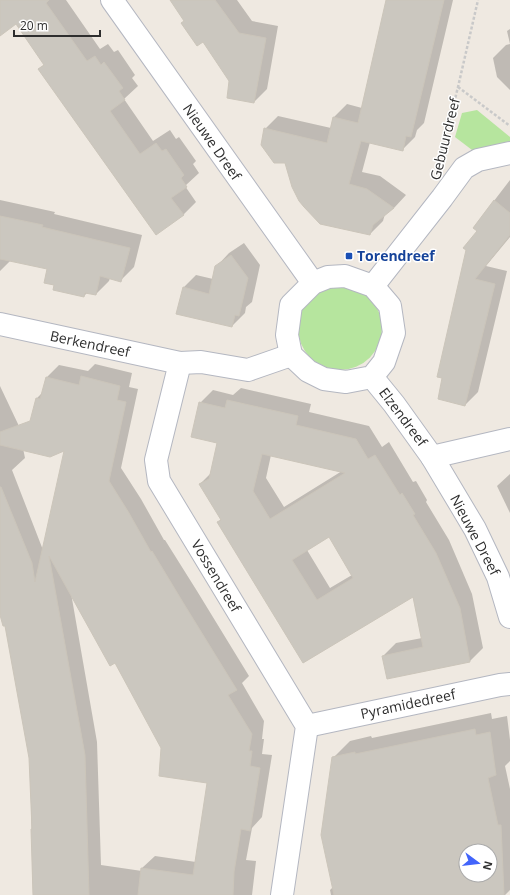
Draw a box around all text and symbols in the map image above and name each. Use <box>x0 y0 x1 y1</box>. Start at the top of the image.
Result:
scale bar <box>14 12 100 38</box>
text: 20 m <box>20 17 48 34</box>
street label: Gebuurdreef <box>425 94 464 182</box>
street label: Nieuwe Dreef <box>179 100 247 185</box>
place label: Torendreef <box>357 246 436 265</box>
marker: Torendreef <box>344 251 354 261</box>
street label: Berkendreef <box>48 326 133 362</box>
street label: Elzendreef <box>375 383 433 451</box>
street label: Nieuwe Dreef <box>446 491 505 580</box>
street label: Vossendreef <box>187 536 246 617</box>
street label: Pyramidedreef <box>359 684 458 723</box>
north arrow <box>458 843 498 883</box>
text: N <box>480 859 497 872</box>

